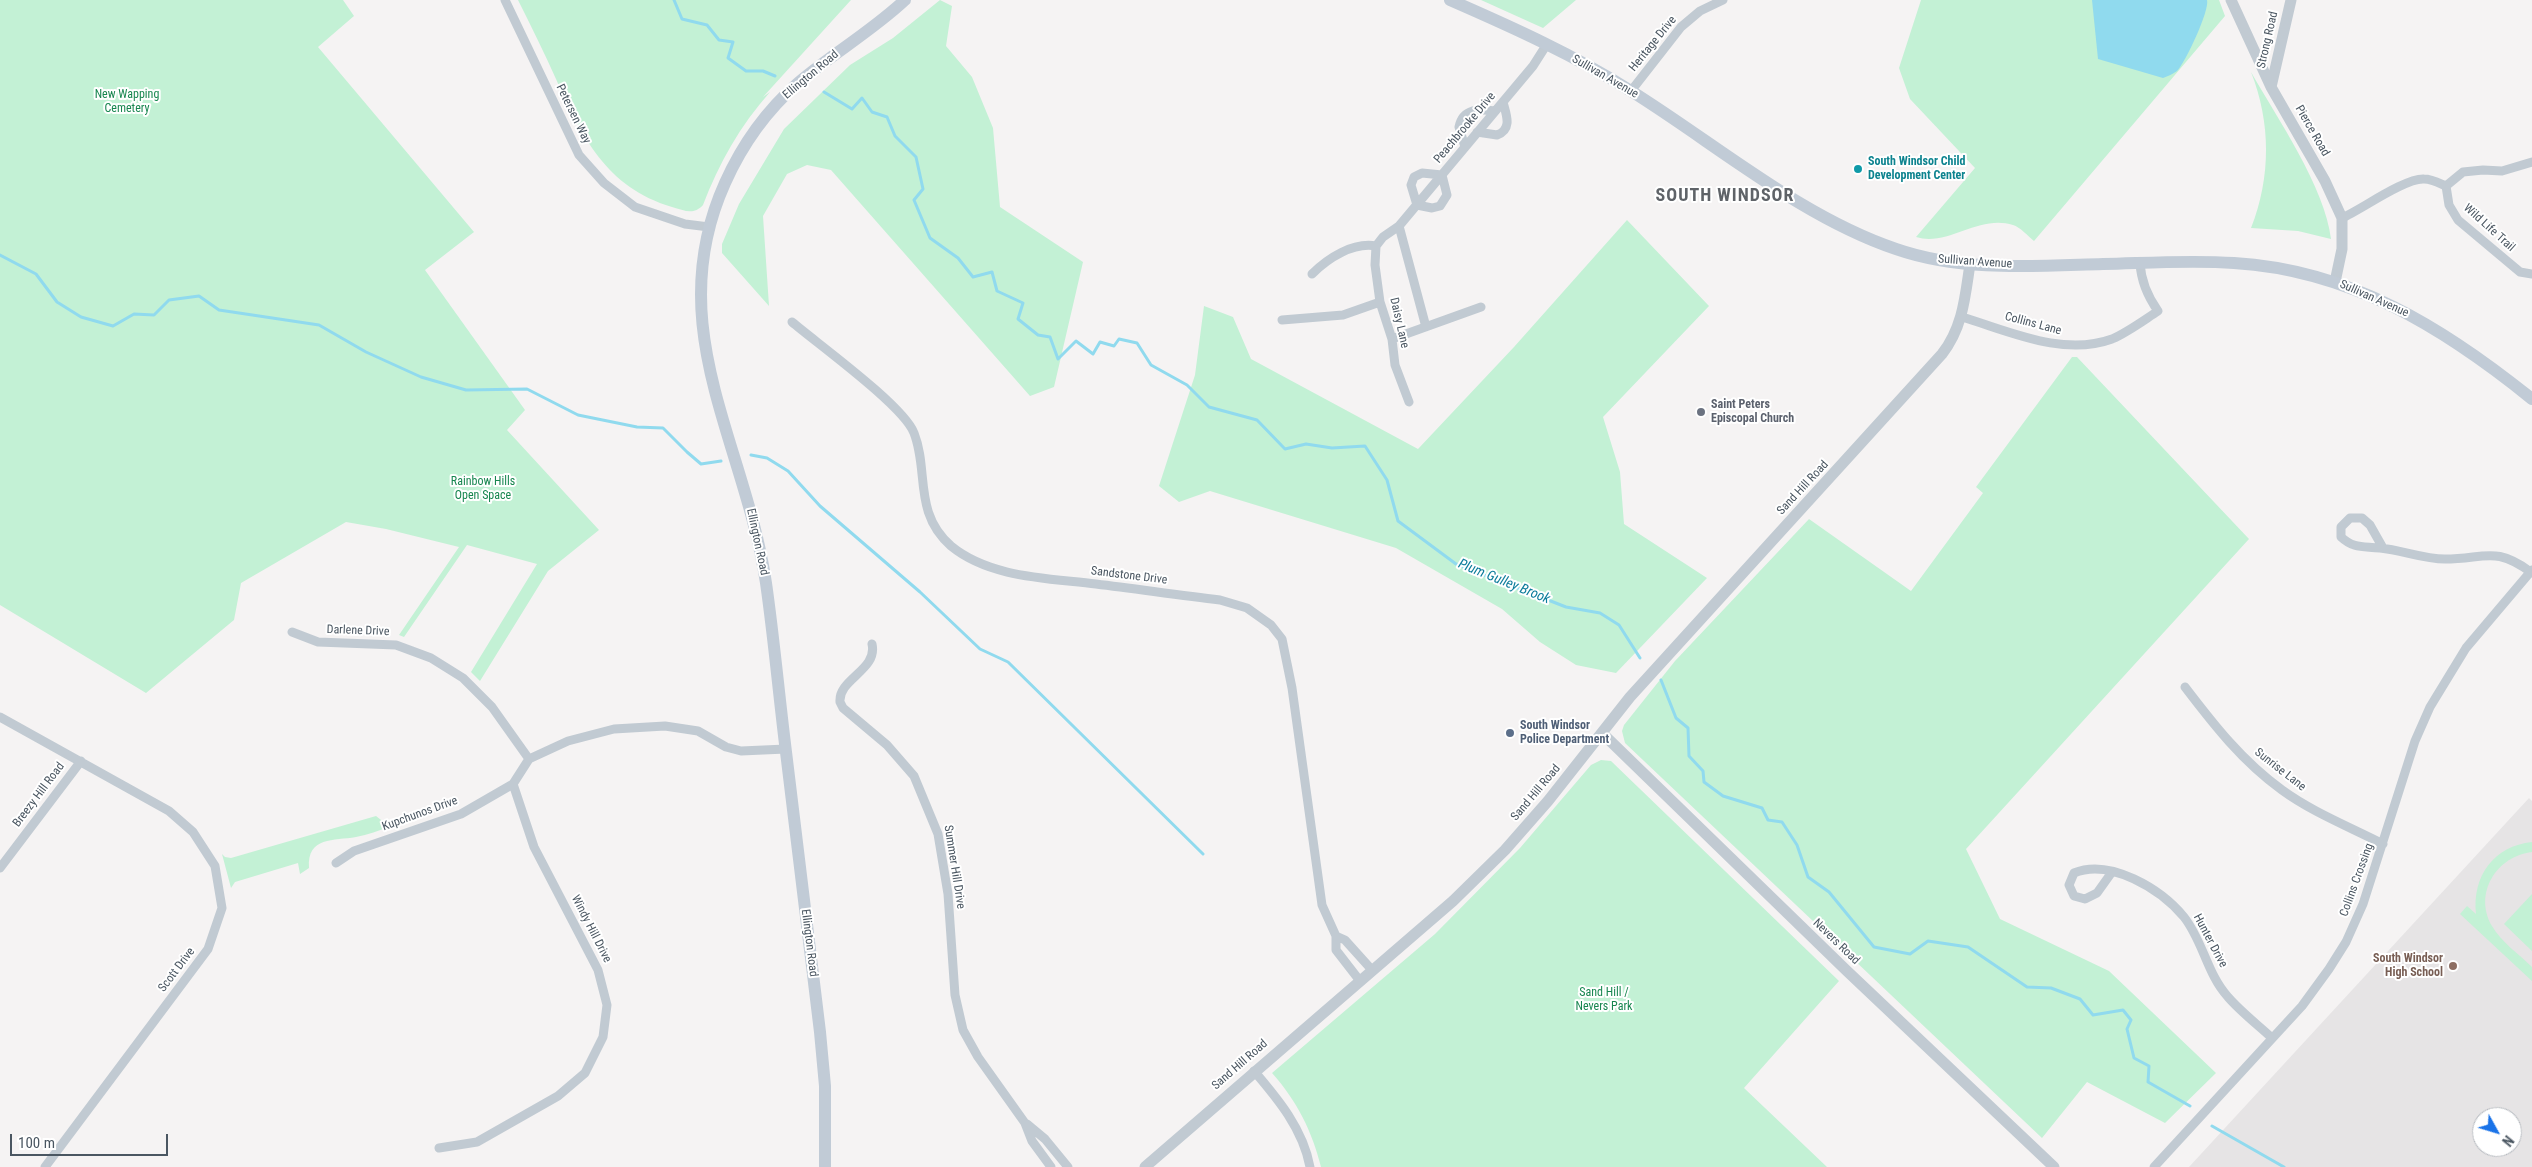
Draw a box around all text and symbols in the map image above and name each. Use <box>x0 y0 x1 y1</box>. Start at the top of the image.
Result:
street label: Strong Road <box>2254 10 2282 70</box>
street label: Heritage Drive <box>1626 13 1680 75</box>
street label: Ellington Road <box>780 48 842 102</box>
street label: Sullivan Avenue <box>1569 52 1641 102</box>
street label: Petersen Way <box>552 82 594 146</box>
park label: New Wapping Cemetery <box>95 88 159 116</box>
street label: Peachbrooke Drive <box>1431 90 1499 166</box>
street label: Pierce Road <box>2292 103 2332 159</box>
place label: South Windsor Child Development Center <box>1868 155 1965 183</box>
marker: South Windsor Child Development Center <box>1852 163 1864 175</box>
district label: SOUTH WINDSOR <box>1654 185 1796 207</box>
street label: Wild Life Trail <box>2460 201 2518 255</box>
street label: Sullivan Avenue <box>1937 252 2013 272</box>
street label: Sullivan Avenue <box>2337 277 2411 321</box>
street label: Daisy Lane <box>1386 296 1412 350</box>
street label: Collins Lane <box>2003 310 2063 338</box>
place label: Saint Peters Episcopal Church <box>1711 398 1794 426</box>
marker: Saint Peters Episcopal Church <box>1695 406 1707 418</box>
street label: Sand Hill Road <box>1774 458 1832 518</box>
park label: Rainbow Hills Open Space <box>451 475 515 503</box>
street label: Ellington Road <box>743 507 771 577</box>
water label: Plum Gulley Brook <box>1456 556 1552 608</box>
street label: Sandstone Drive <box>1090 564 1168 588</box>
street label: Darlene Drive <box>326 623 390 639</box>
place label: South Windsor Police Department <box>1520 719 1609 747</box>
marker: South Windsor Police Department <box>1504 727 1516 739</box>
street label: Sunrise Lane <box>2252 746 2308 794</box>
street label: Breezy Hill Road <box>10 760 68 830</box>
street label: Sand Hill Road <box>1508 762 1564 824</box>
street label: Kupchunos Drive <box>380 794 460 834</box>
street label: Summer Hill Drive <box>940 824 968 910</box>
street label: Collins Crossing <box>2337 841 2377 919</box>
street label: Windy Hill Drive <box>568 893 614 965</box>
street label: Ellington Road <box>798 908 820 978</box>
street label: Hunter Drive <box>2190 912 2230 970</box>
street label: Nevers Road <box>1810 916 1862 968</box>
street label: Scott Drive <box>156 945 198 995</box>
place label: South Windsor High School <box>2373 952 2443 980</box>
marker: South Windsor High School <box>2447 960 2459 972</box>
park label: Sand Hill / Nevers Park <box>1576 986 1632 1014</box>
street label: Sand Hill Road <box>1209 1037 1271 1093</box>
north arrow <box>2472 1107 2522 1157</box>
scale bar <box>12 1124 170 1156</box>
text: N <box>2499 1132 2517 1149</box>
text: 100 m <box>18 1134 55 1152</box>

